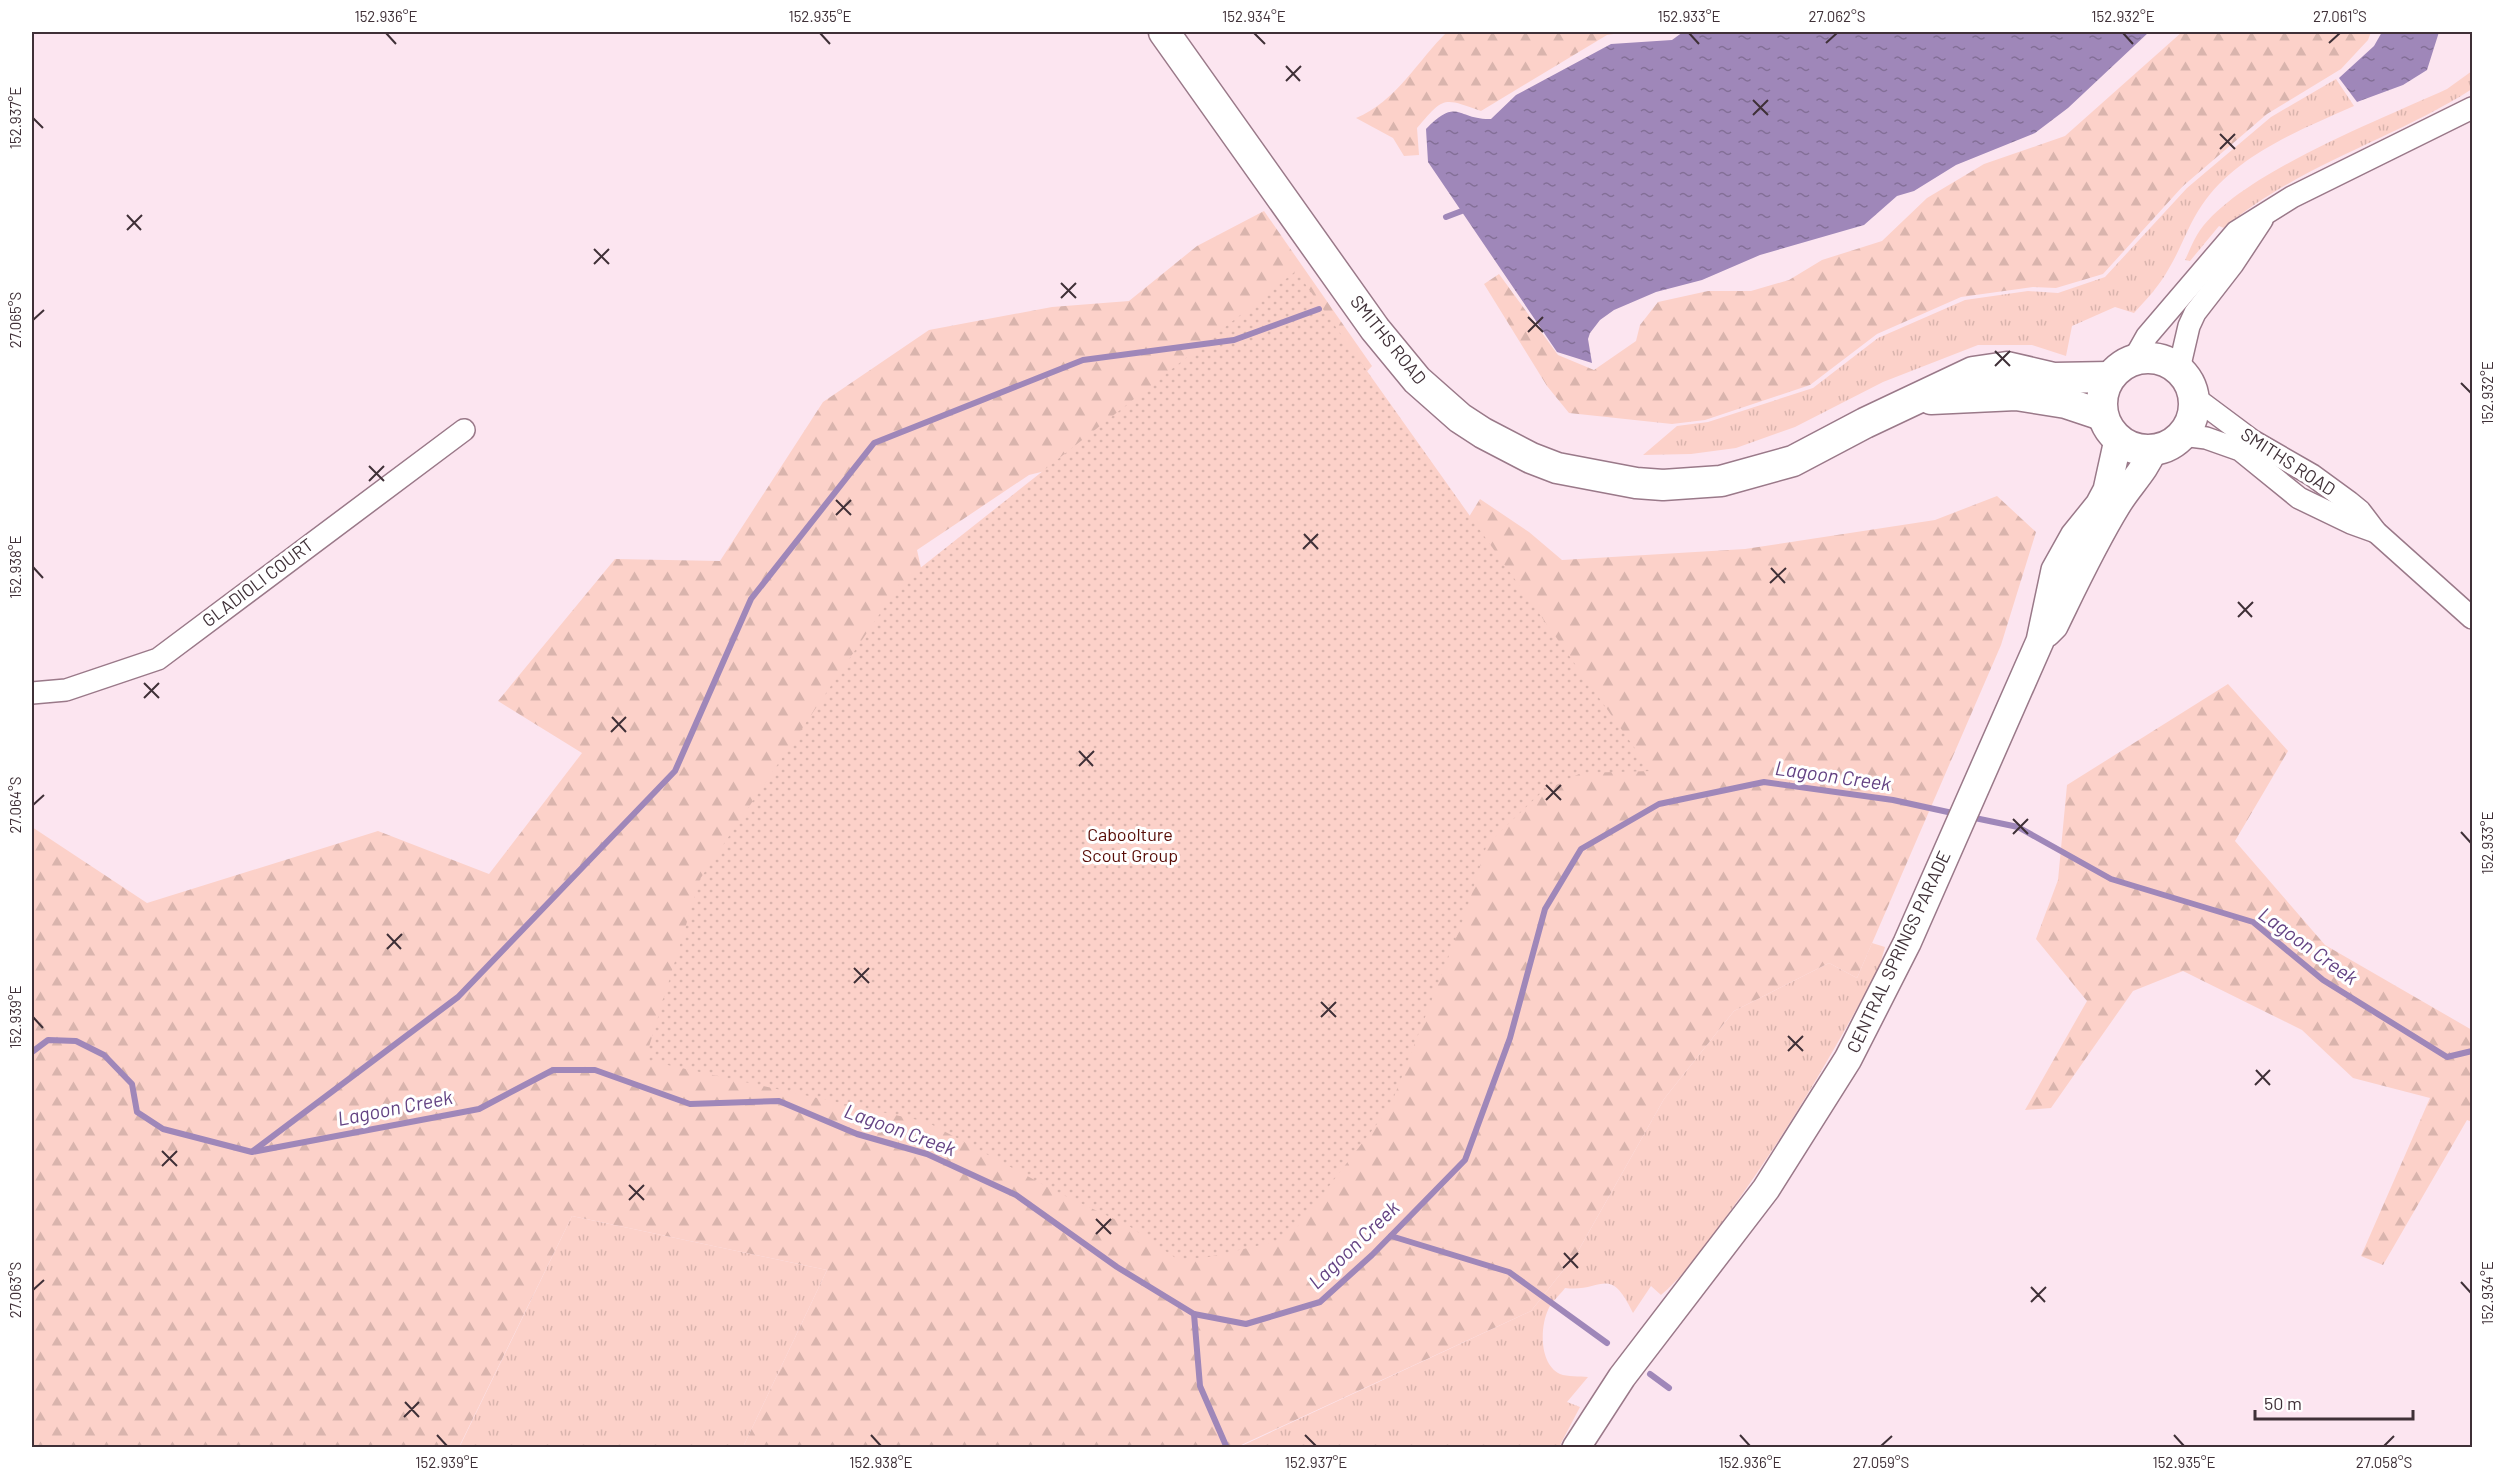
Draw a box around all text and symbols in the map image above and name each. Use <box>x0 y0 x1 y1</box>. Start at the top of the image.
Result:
text: 152.936°E <box>354 7 418 25</box>
text: 152.935°E <box>788 7 852 25</box>
text: 152.934°E <box>1222 7 1286 25</box>
text: 152.933°E <box>1657 7 1721 25</box>
text: 27.062°S <box>1809 7 1865 25</box>
text: 152.932°E <box>2091 7 2155 25</box>
text: 27.061°S <box>2313 7 2367 25</box>
text: 152.937°E <box>6 87 24 149</box>
street label: SMITHS ROAD <box>1346 290 1431 388</box>
text: 27.065°S <box>6 292 24 348</box>
text: 152.932°E <box>2478 361 2496 425</box>
street label: SMITHS ROAD <box>2237 422 2340 500</box>
street label: GLADIOLI COURT <box>197 533 317 631</box>
text: 152.938°E <box>6 535 24 599</box>
water label: Lagoon Creek <box>1774 755 1893 795</box>
text: 27.064°S <box>6 776 24 834</box>
text: 152.933°E <box>2478 811 2496 875</box>
park label: Caboolture Scout Group <box>1082 823 1178 866</box>
street label: CENTRAL SPRINGS PARADE <box>1842 847 1955 1056</box>
water label: Lagoon Creek <box>2254 901 2363 989</box>
text: 152.939°E <box>6 985 24 1049</box>
water label: Lagoon Creek <box>335 1084 455 1130</box>
water label: Lagoon Creek <box>841 1098 960 1160</box>
water label: Lagoon Creek <box>1303 1195 1404 1293</box>
text: 152.934°E <box>2478 1261 2496 1325</box>
text: 27.063°S <box>6 1262 24 1318</box>
scale bar <box>2255 1383 2412 1421</box>
text: 50 m <box>2264 1392 2302 1414</box>
text: 152.939°E <box>415 1453 479 1471</box>
text: 152.938°E <box>849 1453 913 1471</box>
text: 152.937°E <box>1285 1453 1347 1471</box>
text: 152.936°E <box>1718 1453 1782 1471</box>
text: 27.059°S <box>1853 1453 1909 1471</box>
text: 152.935°E <box>2152 1453 2216 1471</box>
text: 27.058°S <box>2356 1453 2412 1471</box>

